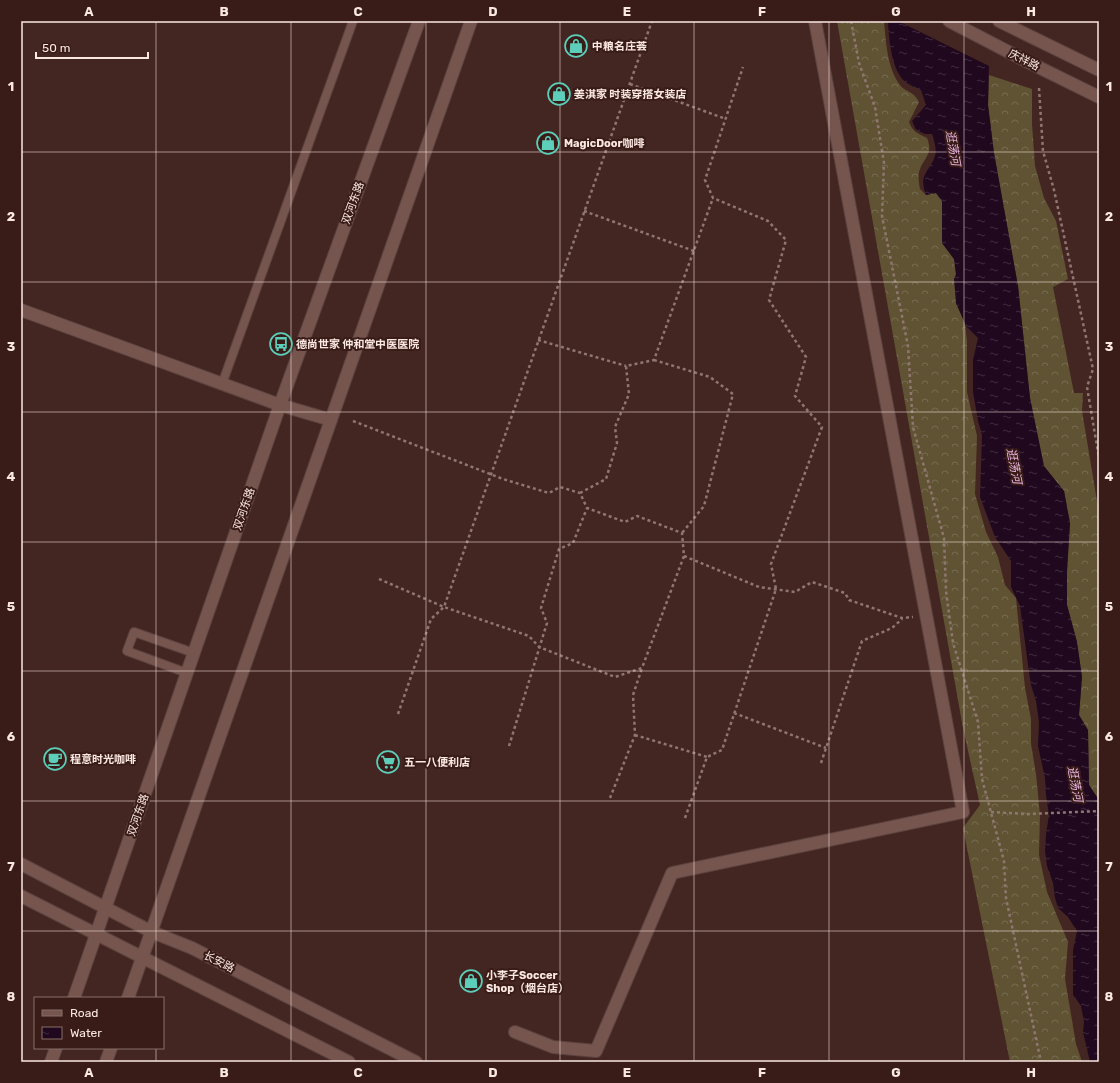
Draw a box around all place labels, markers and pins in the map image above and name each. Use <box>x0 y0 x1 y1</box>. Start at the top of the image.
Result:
shop icon: 中粮名庄荟 <box>563 33 589 59</box>
place label: 中粮名庄荟 <box>592 40 647 53</box>
shop icon: 姜淇家 时装穿搭女装店 <box>546 81 572 107</box>
place label: 姜淇家 时装穿搭女装店 <box>574 88 686 101</box>
shop icon: MagicDoor咖啡 <box>535 130 561 156</box>
place label: MagicDoor咖啡 <box>564 137 645 150</box>
bus stop icon: 德尚世家 仲和堂中医医院 <box>268 331 294 357</box>
place label: 德尚世家 仲和堂中医医院 <box>296 338 419 351</box>
cafe icon: 程意时光咖啡 <box>42 746 68 772</box>
supermarket icon: 五一八便利店 <box>375 749 401 775</box>
place label: 程意时光咖啡 <box>70 753 136 766</box>
place label: 五一八便利店 <box>404 756 470 769</box>
shop icon: 小李子Soccer Shop（烟台店） <box>458 968 484 994</box>
place label: 小李子Soccer Shop（烟台店） <box>486 969 569 995</box>

